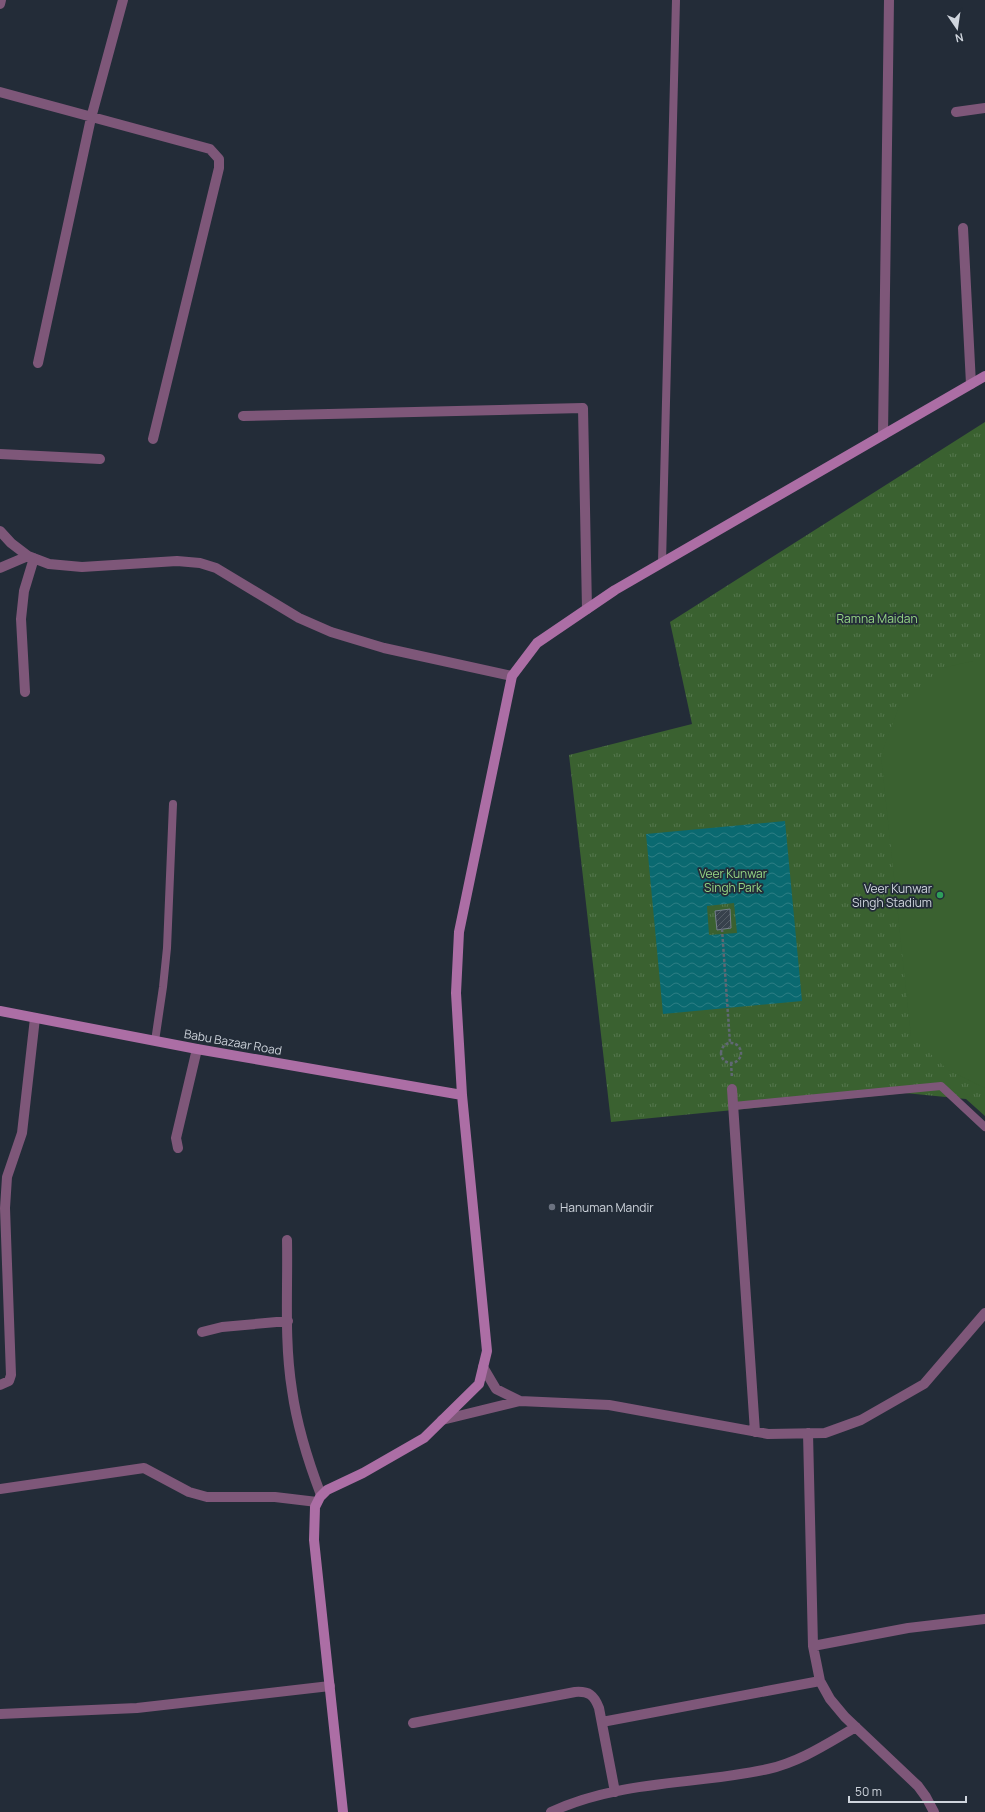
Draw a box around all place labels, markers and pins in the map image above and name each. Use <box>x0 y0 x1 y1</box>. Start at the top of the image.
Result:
place label: Veer Kunwar Singh Stadium <box>852 880 933 911</box>
marker: Veer Kunwar Singh Stadium <box>935 890 945 900</box>
place label: Hanuman Mandir <box>560 1199 654 1216</box>
marker: Hanuman Mandir <box>547 1202 557 1212</box>

